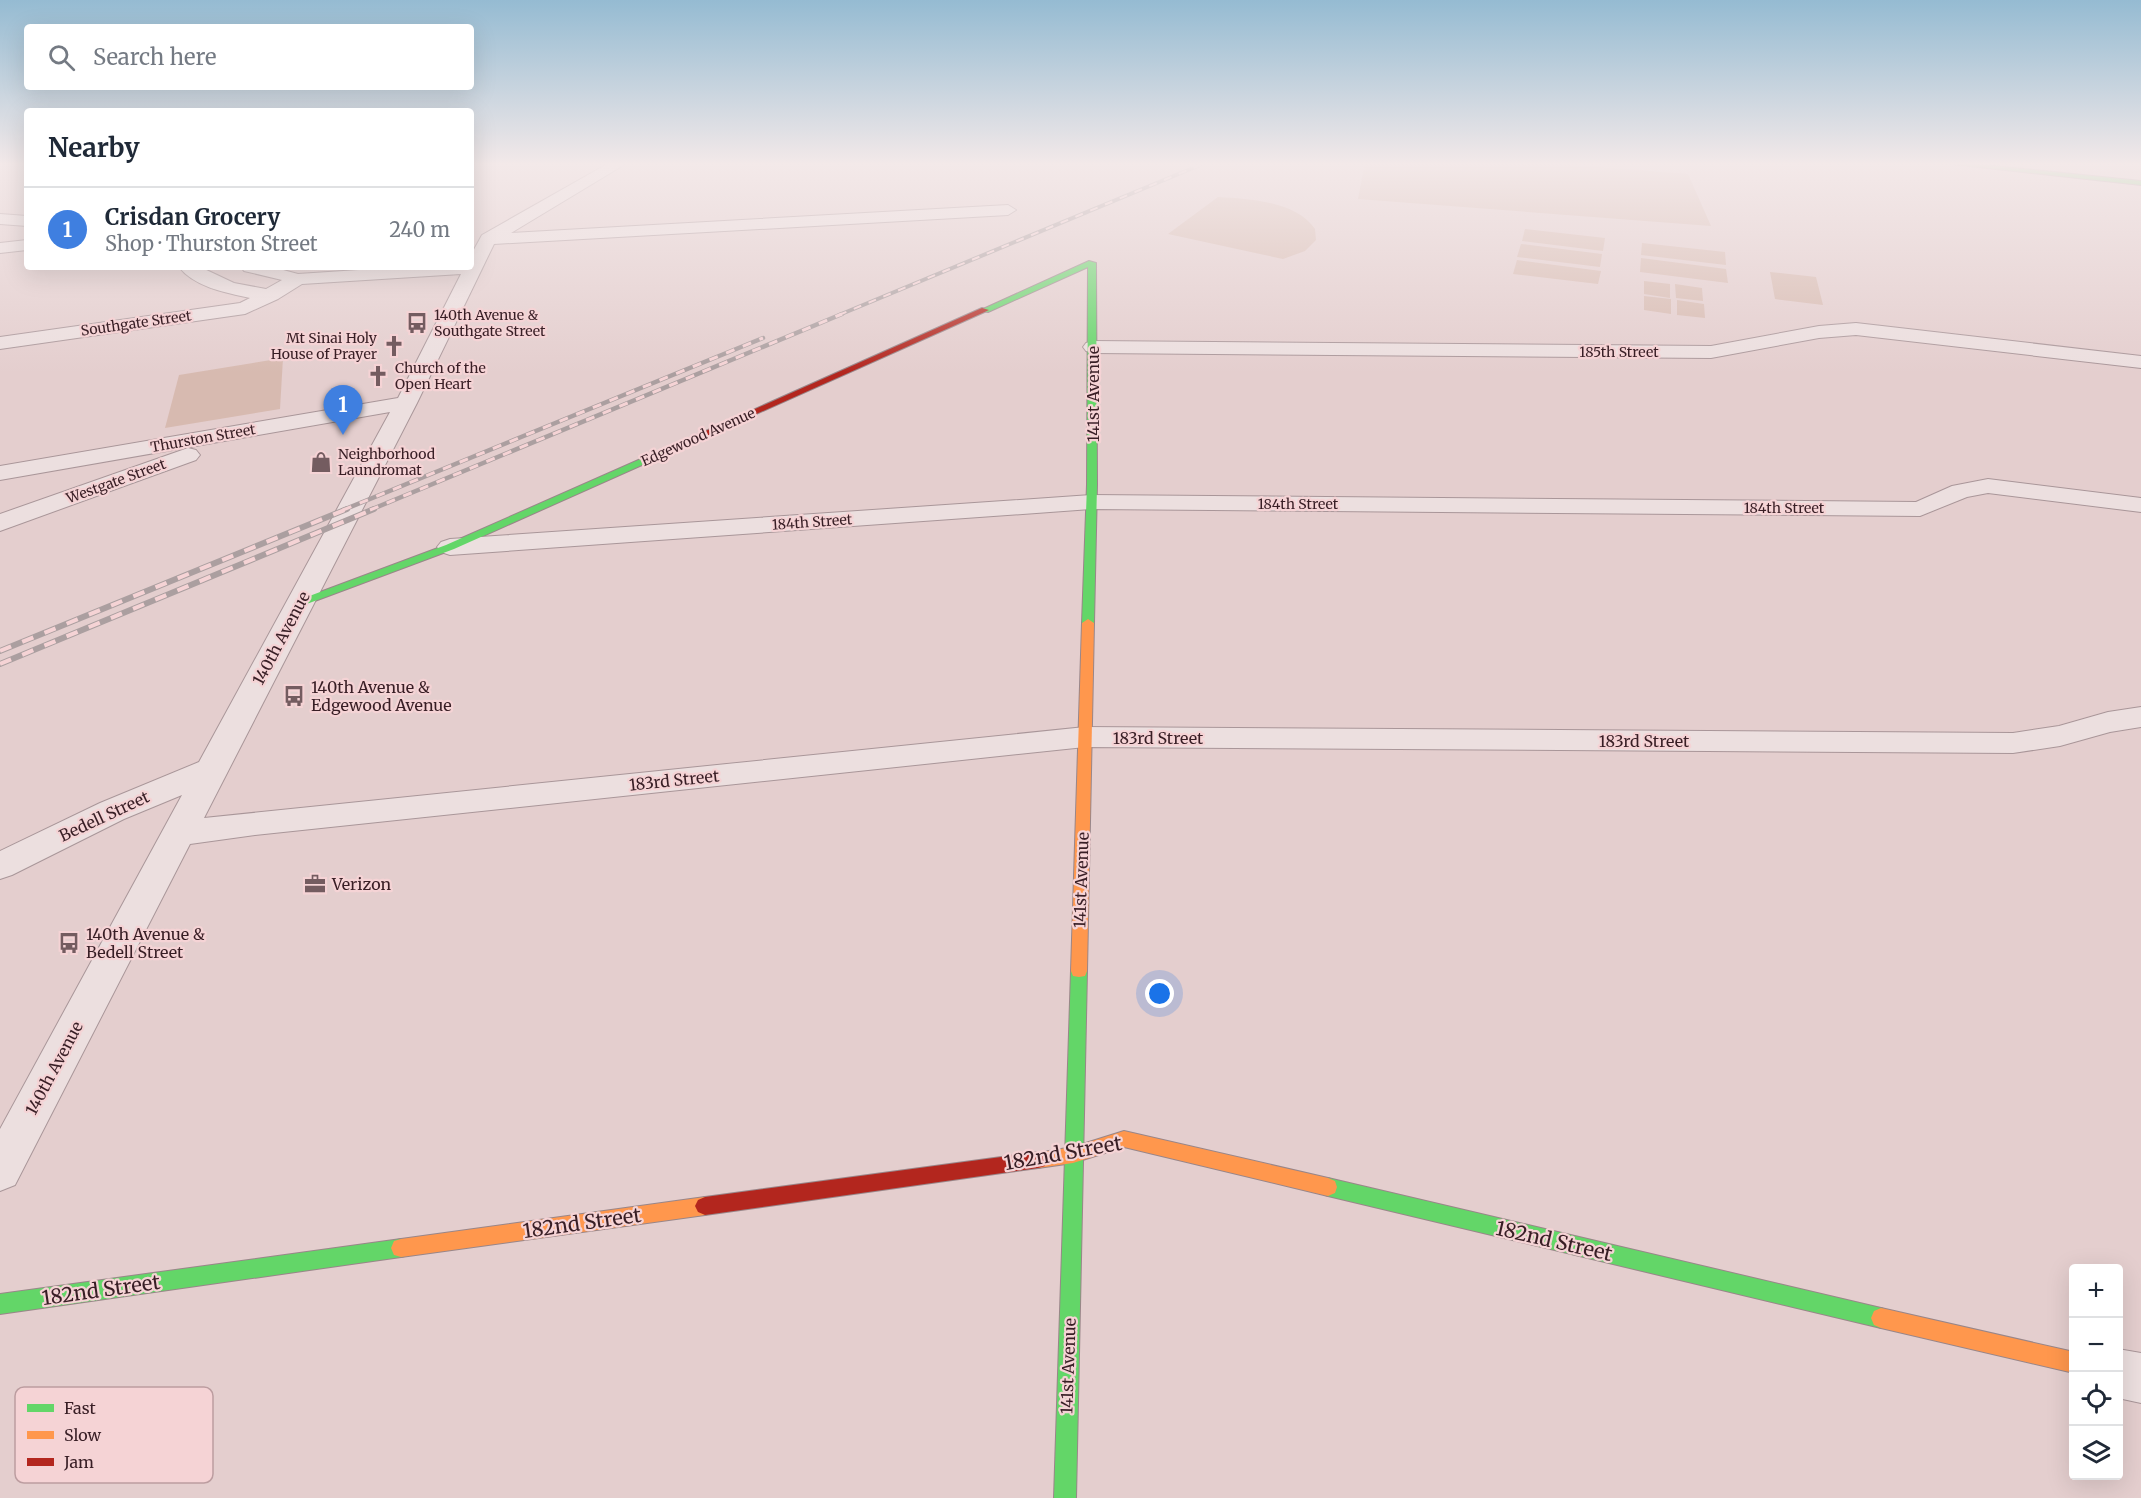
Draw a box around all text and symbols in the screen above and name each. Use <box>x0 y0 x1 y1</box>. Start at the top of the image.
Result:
search box <box>24 24 474 90</box>
icon: search <box>45 41 78 74</box>
text: Search here <box>93 43 216 71</box>
text: Nearby <box>48 131 140 164</box>
text: Crisdan Grocery <box>105 203 280 231</box>
text: 1 <box>63 217 72 242</box>
text: 240 m <box>389 217 450 242</box>
text: Shop · Thurston Street <box>105 231 318 256</box>
street label: Southgate Street <box>80 306 193 340</box>
place label: 140th Avenue & Southgate Street <box>434 306 546 340</box>
bus stop icon: 140th Avenue & Southgate Street <box>405 311 429 335</box>
place label: Mt Sinai Holy House of Prayer <box>271 329 378 363</box>
church icon: Mt Sinai Holy House of Prayer <box>382 334 406 358</box>
street label: 185th Street <box>1579 343 1659 361</box>
street label: 141st Avenue <box>1083 346 1103 442</box>
place label: Church of the Open Heart <box>395 359 486 393</box>
church icon: Church of the Open Heart <box>366 364 390 388</box>
pin: 1 <box>324 386 362 435</box>
street label: Edgewood Avenue <box>638 404 758 470</box>
street label: Thurston Street <box>149 420 257 456</box>
place label: Neighborhood Laundromat <box>338 445 436 479</box>
shop icon: Neighborhood Laundromat <box>309 450 333 474</box>
street label: Westgate Street <box>63 454 169 508</box>
street label: 184th Street <box>1258 495 1339 513</box>
street label: 184th Street <box>1744 499 1825 517</box>
street label: 184th Street <box>771 510 853 534</box>
street label: 140th Avenue <box>248 588 314 688</box>
place label: 140th Avenue & Edgewood Avenue <box>311 677 452 715</box>
bus stop icon: 140th Avenue & Edgewood Avenue <box>282 684 306 708</box>
street label: 183rd Street <box>1113 728 1204 748</box>
street label: 183rd Street <box>1599 731 1690 751</box>
street label: 183rd Street <box>628 765 721 795</box>
street label: Bedell Street <box>56 786 153 846</box>
street label: 141st Avenue <box>1069 832 1093 928</box>
office icon: Verizon <box>303 872 327 896</box>
place label: Verizon <box>331 874 391 894</box>
place label: 140th Avenue & Bedell Street <box>86 924 205 962</box>
bus stop icon: 140th Avenue & Bedell Street <box>57 931 81 955</box>
your location <box>1145 979 1174 1008</box>
street label: 140th Avenue <box>21 1018 87 1118</box>
street label: 182nd Street <box>1002 1130 1124 1175</box>
street label: 182nd Street <box>521 1202 643 1243</box>
street label: 182nd Street <box>1493 1215 1615 1266</box>
map controls <box>2069 1264 2123 1480</box>
button: + <box>2069 1264 2123 1318</box>
street label: 182nd Street <box>40 1269 162 1310</box>
street label: 141st Avenue <box>1056 1318 1080 1414</box>
button: − <box>2069 1318 2123 1372</box>
button: locate <box>2069 1372 2123 1426</box>
legend <box>15 1387 213 1483</box>
text: Fast <box>64 1398 97 1418</box>
text: Slow <box>64 1425 102 1445</box>
button: layers <box>2069 1426 2123 1480</box>
text: Jam <box>63 1452 94 1472</box>

